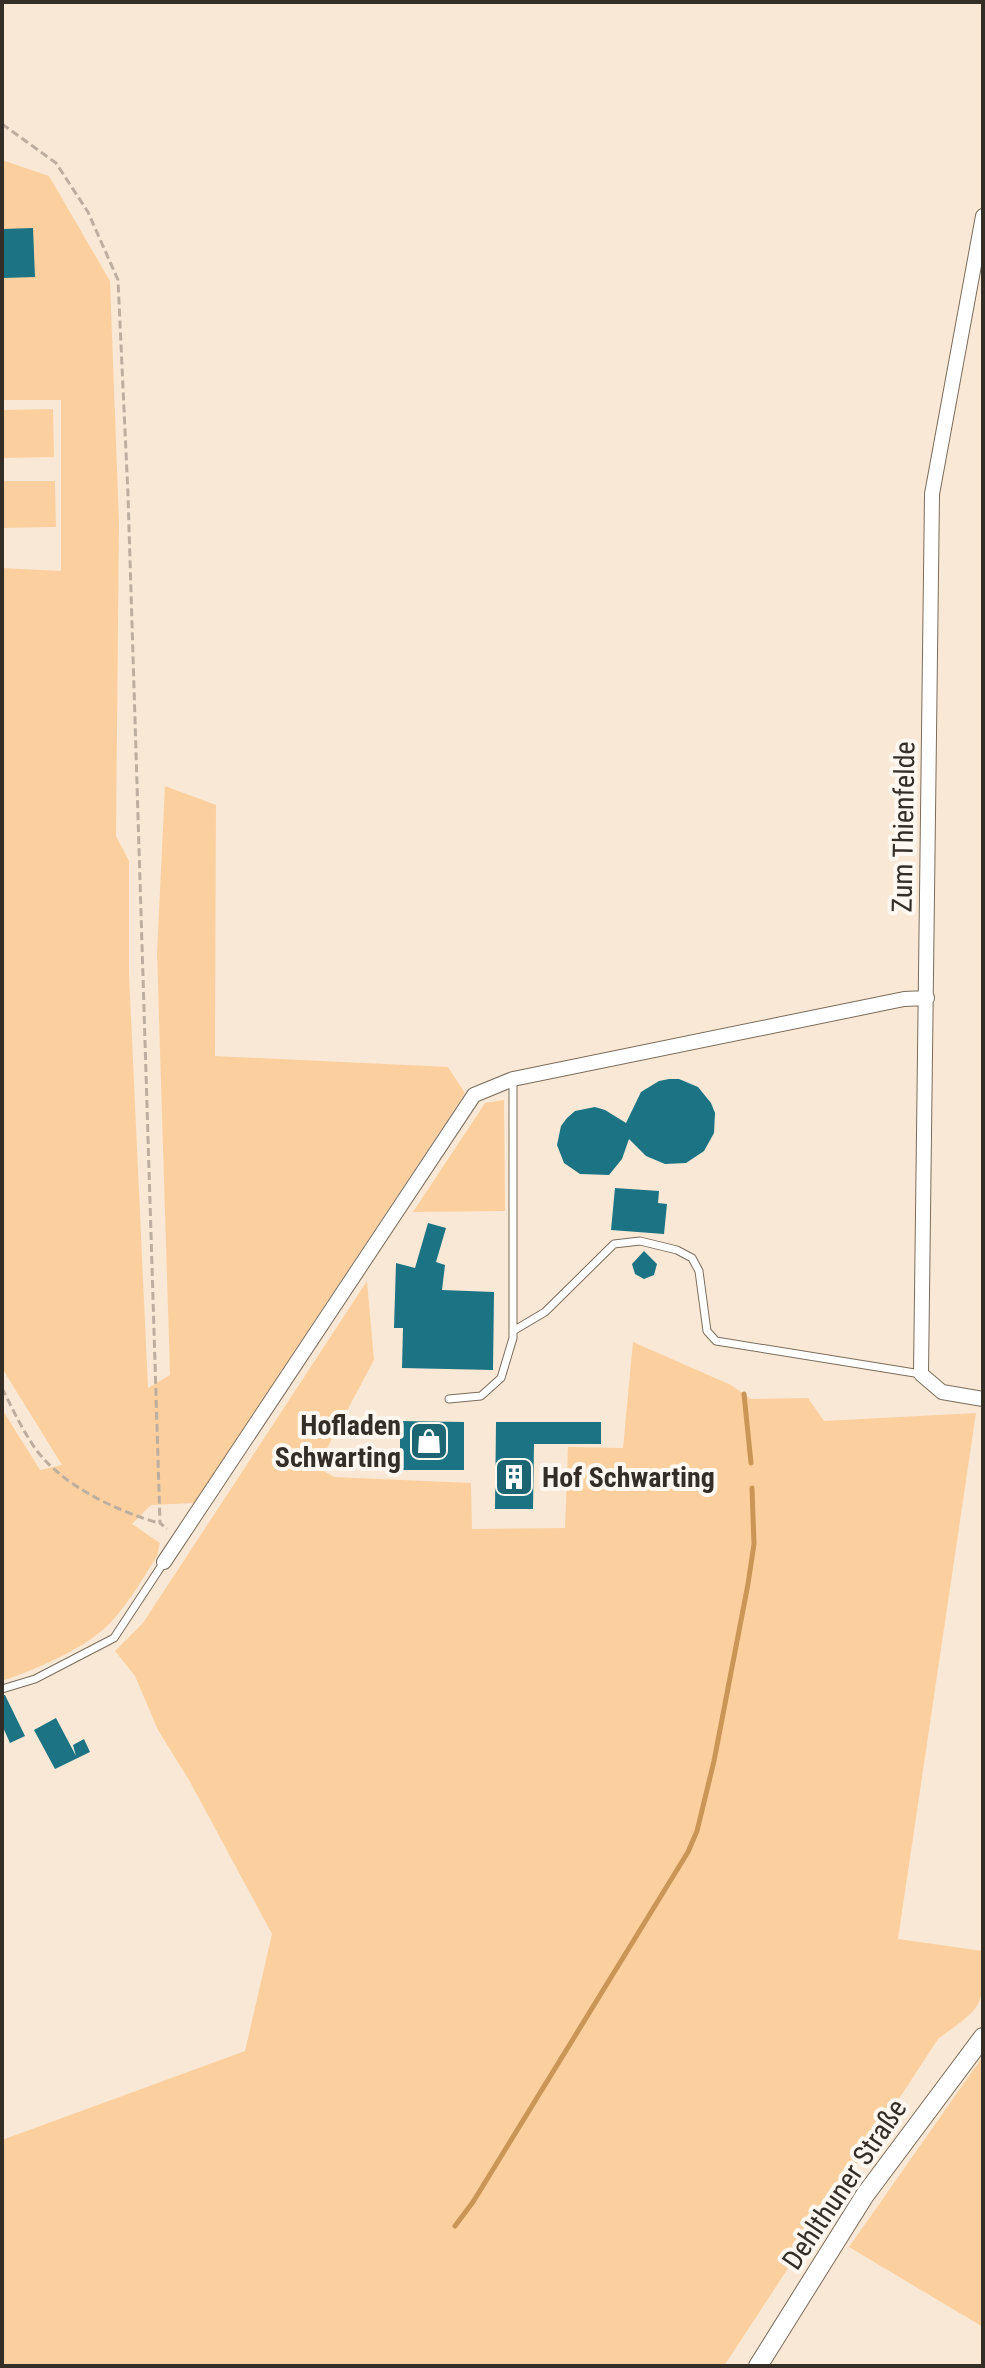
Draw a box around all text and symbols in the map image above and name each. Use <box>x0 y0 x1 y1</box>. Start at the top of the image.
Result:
street label: Zum Thienfelde <box>886 741 921 913</box>
place label: Hofladen Schwarting <box>275 1409 401 1474</box>
shop icon: Hofladen Schwarting <box>408 1420 450 1462</box>
building icon: Hof Schwarting <box>493 1456 535 1498</box>
place label: Hof Schwarting <box>542 1461 715 1494</box>
street label: Dehlthuner Straße <box>775 2093 913 2276</box>

